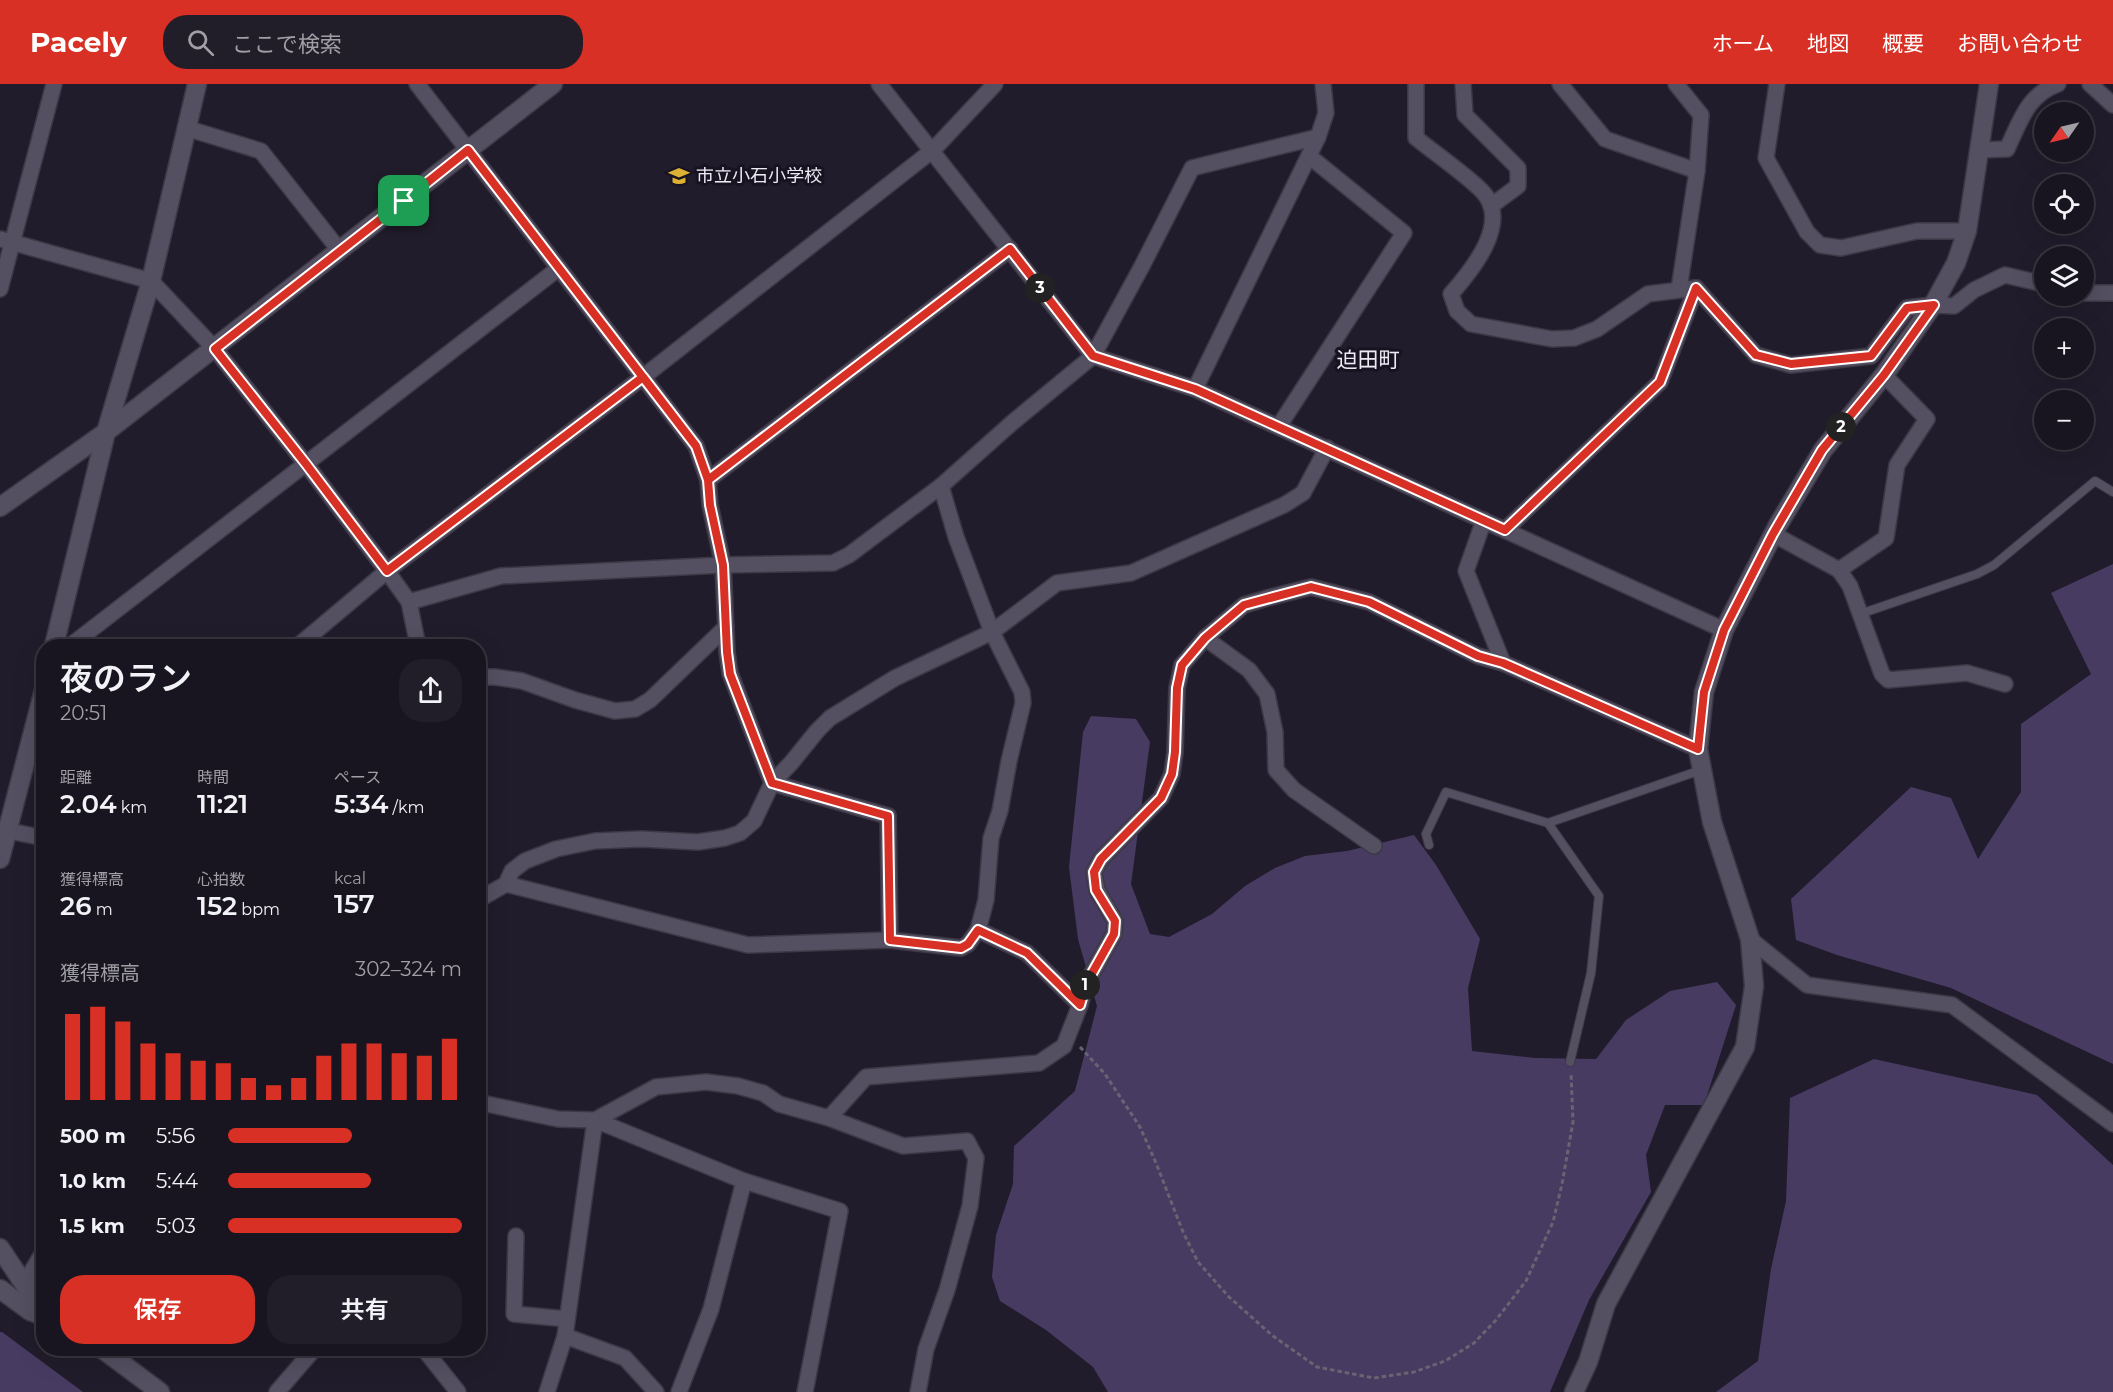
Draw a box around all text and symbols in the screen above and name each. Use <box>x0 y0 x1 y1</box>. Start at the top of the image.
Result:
search box <box>163 15 583 69</box>
text: Pacely <box>30 25 127 59</box>
icon: search <box>184 26 217 59</box>
text: ここで検索 <box>232 31 342 58</box>
text: ホーム <box>1712 31 1774 56</box>
text: 地図 <box>1807 31 1849 56</box>
text: 概要 <box>1882 31 1924 56</box>
text: お問い合わせ <box>1957 31 2083 56</box>
north arrow <box>2034 102 2094 162</box>
map controls <box>2034 102 2094 450</box>
school or university icon: 市立小石小学校 <box>667 164 691 188</box>
place label: 市立小石小学校 <box>696 165 822 187</box>
button: locate <box>2034 174 2094 234</box>
pin <box>378 175 429 226</box>
icon: arrive <box>387 184 420 217</box>
button: layers <box>2034 246 2094 306</box>
pin: 3 <box>1025 273 1055 303</box>
text: 3 <box>1035 278 1045 297</box>
button: + <box>2034 318 2094 378</box>
district label: 迫田町 <box>1337 347 1400 372</box>
button: − <box>2034 390 2094 450</box>
pin: 2 <box>1826 412 1856 442</box>
text: 2 <box>1836 417 1846 436</box>
text: 夜のラン <box>60 658 192 698</box>
button: share <box>399 659 462 722</box>
text: 20:51 <box>60 701 107 725</box>
text: 距離 <box>60 768 92 787</box>
text: 時間 <box>197 768 229 787</box>
text: ペース <box>334 768 381 787</box>
text: 2.04 <box>60 788 117 820</box>
text: 11:21 <box>197 788 248 820</box>
text: 5:34 <box>334 788 388 820</box>
text: km <box>117 798 147 817</box>
text: /km <box>388 798 424 817</box>
text: kcal <box>334 869 366 888</box>
text: 獲得標高 <box>60 870 124 889</box>
text: 心拍数 <box>197 870 245 889</box>
text: 157 <box>334 888 375 920</box>
text: 26 <box>60 890 91 922</box>
text: 152 <box>197 890 237 922</box>
text: m <box>91 900 113 919</box>
text: bpm <box>237 900 280 919</box>
text: 302–324 m <box>355 957 462 981</box>
text: 獲得標高 <box>60 961 140 985</box>
pin: 1 <box>1070 970 1100 1000</box>
text: 1 <box>1082 975 1088 994</box>
text: 500 m <box>60 1124 126 1148</box>
text: 5:56 <box>156 1124 195 1148</box>
text: 1.0 km <box>60 1169 126 1193</box>
text: 5:44 <box>156 1169 198 1193</box>
text: 1.5 km <box>60 1214 125 1238</box>
text: 5:03 <box>156 1214 196 1238</box>
button: 保存 <box>60 1275 255 1344</box>
button: 共有 <box>267 1275 462 1344</box>

